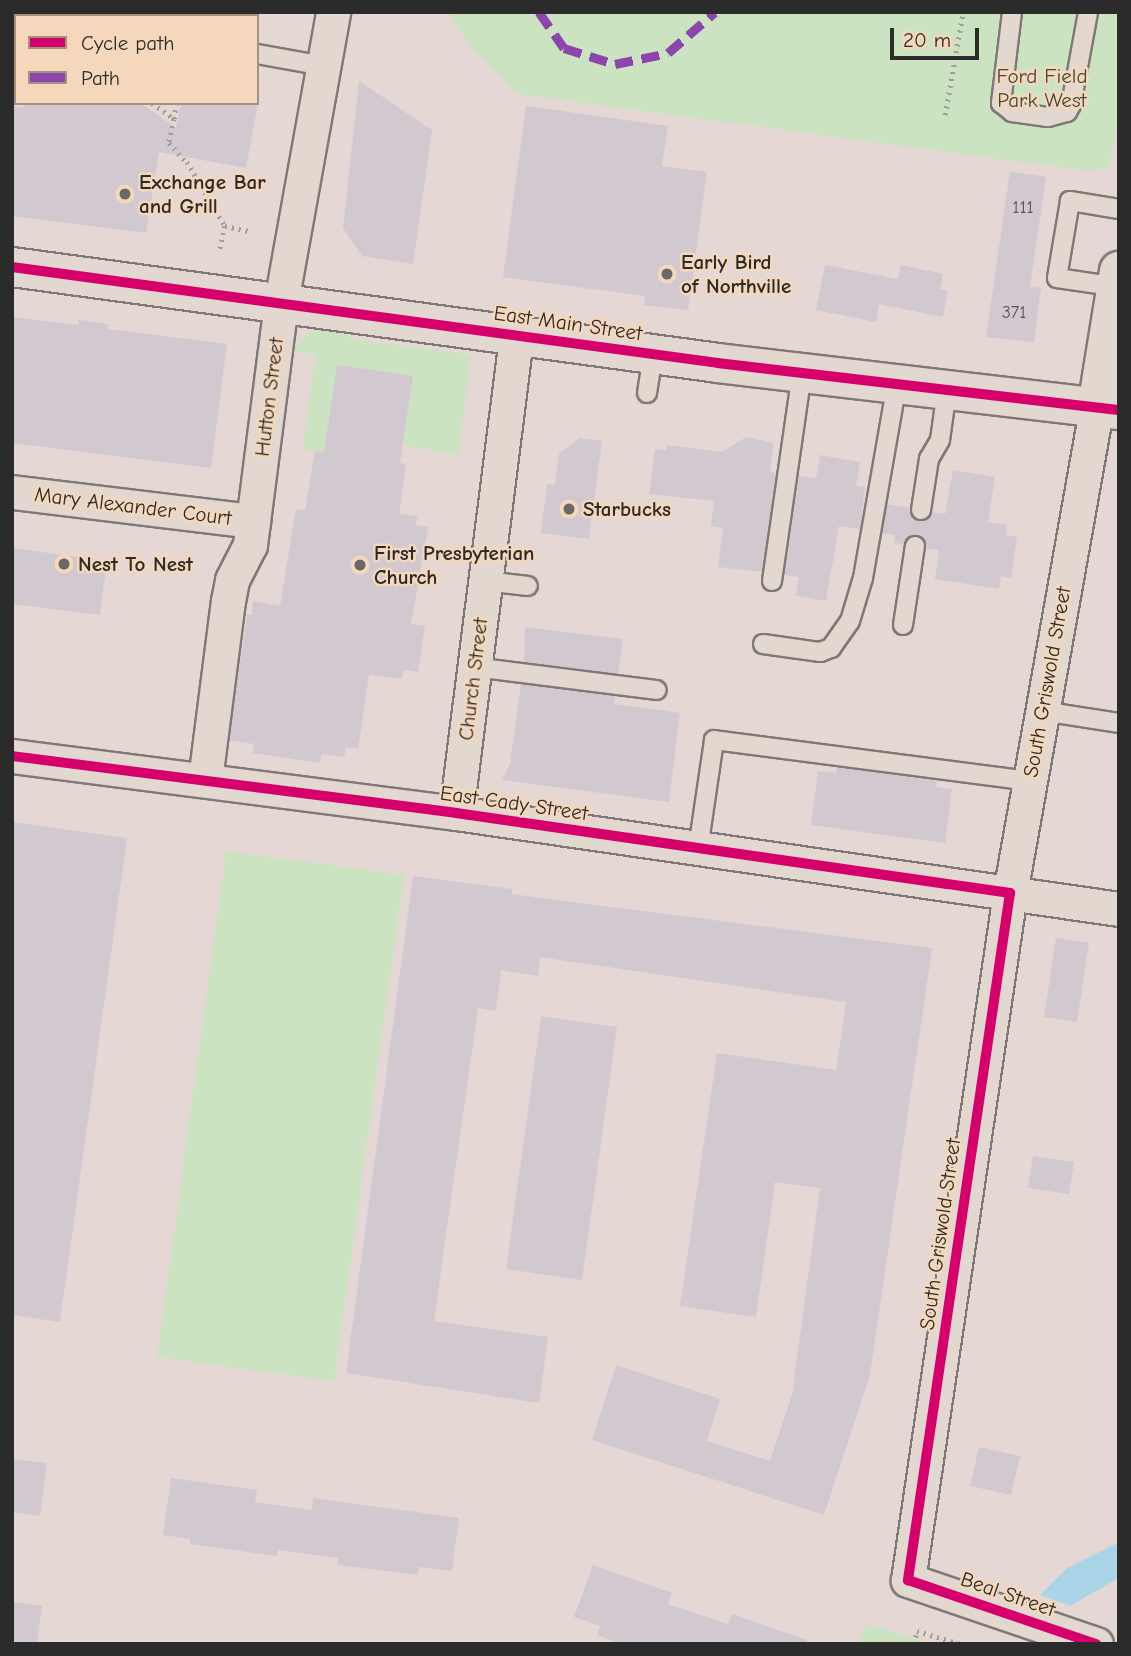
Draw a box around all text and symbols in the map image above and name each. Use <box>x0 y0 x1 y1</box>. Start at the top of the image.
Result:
legend <box>14 14 259 105</box>
scale bar <box>893 14 982 58</box>
text: 20 m <box>903 28 951 52</box>
text: Cycle path <box>81 31 174 55</box>
park label: Ford Field Park West <box>996 63 1088 113</box>
text: Path <box>81 66 120 90</box>
place label: Exchange Bar and Grill <box>139 169 266 219</box>
marker: Exchange Bar and Grill <box>117 186 133 202</box>
house number: 111 <box>1012 197 1034 219</box>
place label: Early Bird of Northville <box>681 249 791 299</box>
marker: Early Bird of Northville <box>659 266 675 282</box>
street label: East Main Street <box>492 300 644 346</box>
house number: 371 <box>1002 302 1026 324</box>
street label: Hutton Street <box>249 336 289 458</box>
street label: Mary Alexander Court <box>33 481 233 531</box>
place label: Starbucks <box>583 496 671 522</box>
marker: Starbucks <box>561 501 577 517</box>
place label: First Presbyterian Church <box>374 540 535 590</box>
place label: Nest To Nest <box>78 551 193 577</box>
marker: Nest To Nest <box>56 556 72 572</box>
marker: First Presbyterian Church <box>352 557 368 573</box>
street label: South Griswold Street <box>1018 585 1076 779</box>
street label: Church Street <box>453 616 493 742</box>
street label: East Cady Street <box>438 780 590 826</box>
street label: South Griswold Street <box>914 1137 966 1331</box>
street label: Beal Street <box>957 1566 1059 1622</box>

